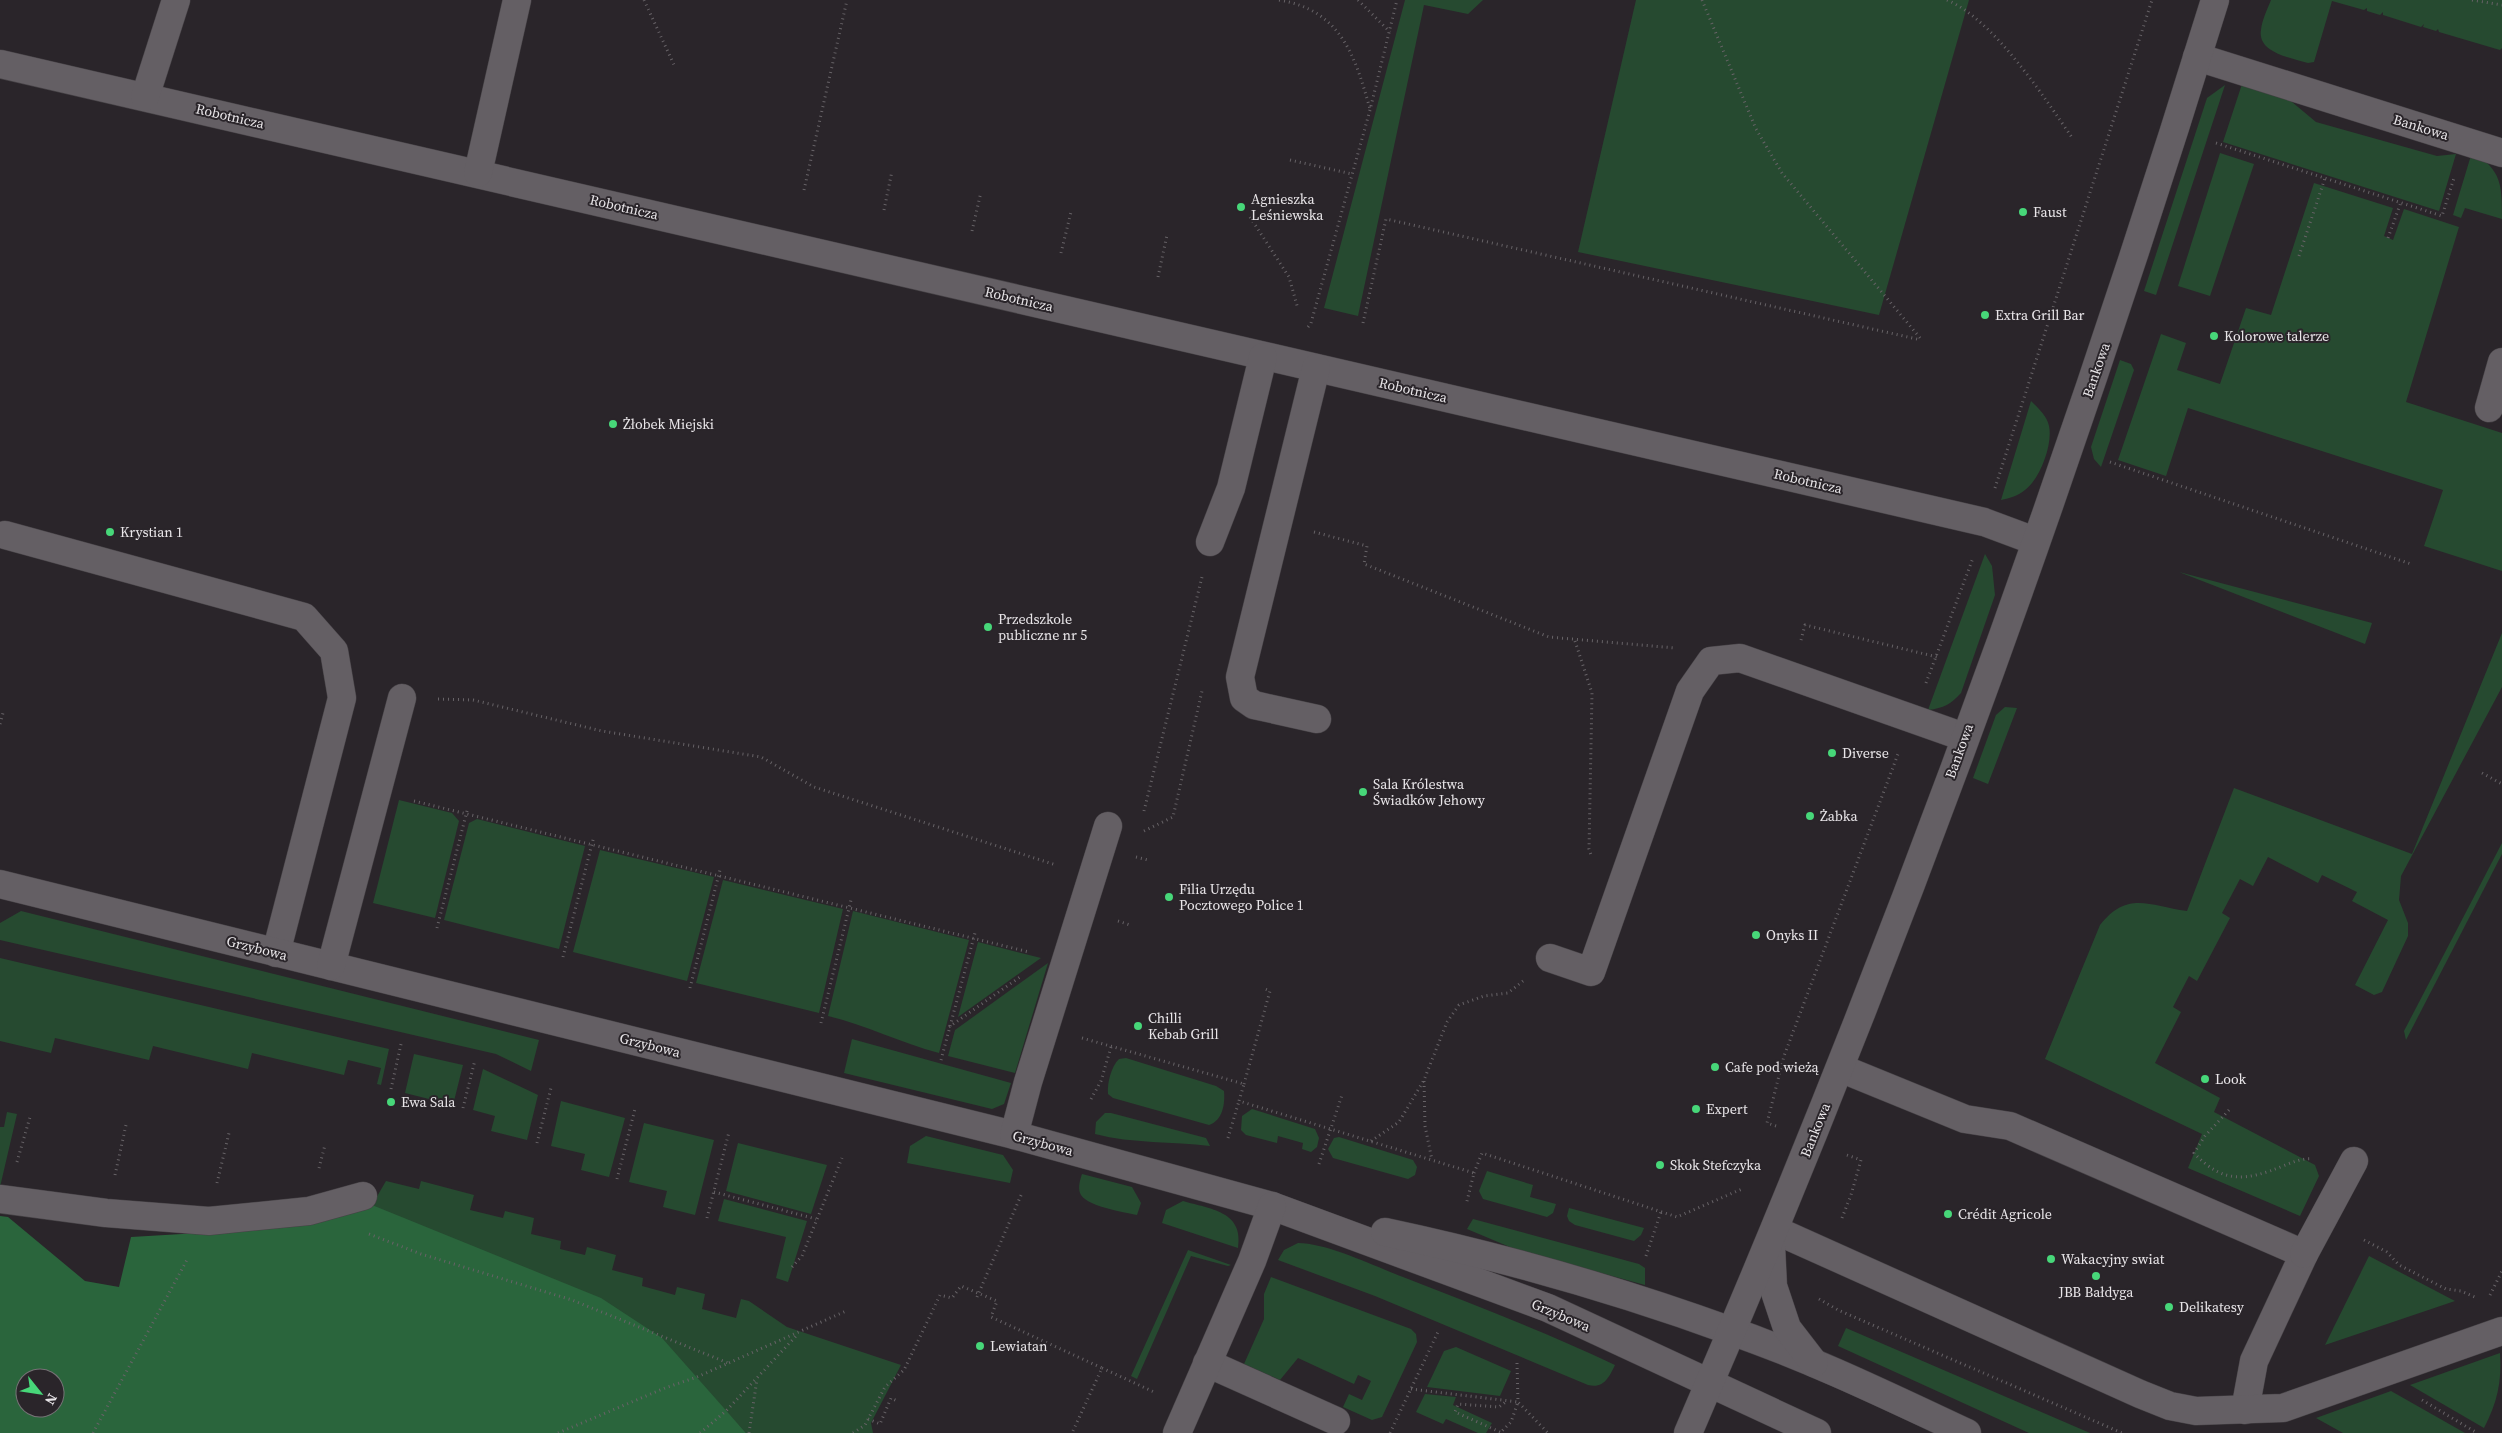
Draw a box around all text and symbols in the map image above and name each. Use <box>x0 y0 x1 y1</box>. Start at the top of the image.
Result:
street label: Robotnicza <box>194 98 267 134</box>
street label: Bankowa <box>2391 109 2452 145</box>
street label: Robotnicza <box>588 189 661 225</box>
place label: Agnieszka Leśniewska <box>1251 189 1324 225</box>
marker: Agnieszka Leśniewska <box>1235 201 1247 213</box>
place label: Faust <box>2033 202 2067 222</box>
marker: Faust <box>2017 206 2029 218</box>
street label: Robotnicza <box>983 281 1056 317</box>
place label: Extra Grill Bar <box>1995 305 2085 325</box>
marker: Extra Grill Bar <box>1979 309 1991 321</box>
place label: Kolorowe talerze <box>2224 326 2329 346</box>
marker: Kolorowe talerze <box>2208 330 2220 342</box>
street label: Bankowa <box>2077 339 2115 400</box>
street label: Robotnicza <box>1377 372 1450 408</box>
place label: Żłobek Miejski <box>623 414 714 434</box>
marker: Żłobek Miejski <box>607 418 619 430</box>
street label: Robotnicza <box>1772 463 1845 499</box>
place label: Krystian 1 <box>120 522 183 542</box>
marker: Krystian 1 <box>104 526 116 538</box>
place label: Przedszkole publiczne nr 5 <box>998 609 1087 645</box>
marker: Przedszkole publiczne nr 5 <box>982 621 994 633</box>
street label: Bankowa <box>1940 720 1978 781</box>
place label: Diverse <box>1842 743 1889 763</box>
marker: Diverse <box>1826 747 1838 759</box>
place label: Sala Królestwa Świadków Jehowy <box>1373 774 1486 810</box>
marker: Sala Królestwa Świadków Jehowy <box>1357 786 1369 798</box>
place label: Żabka <box>1820 806 1858 826</box>
marker: Żabka <box>1804 810 1816 822</box>
place label: Filia Urzędu Pocztowego Police 1 <box>1179 879 1304 915</box>
marker: Filia Urzędu Pocztowego Police 1 <box>1163 891 1175 903</box>
place label: Onyks II <box>1766 925 1818 945</box>
marker: Onyks II <box>1750 929 1762 941</box>
street label: Grzybowa <box>224 931 290 965</box>
place label: Chilli Kebab Grill <box>1148 1008 1219 1044</box>
marker: Chilli Kebab Grill <box>1132 1020 1144 1032</box>
street label: Grzybowa <box>617 1028 683 1062</box>
place label: Cafe pod wieżą <box>1725 1057 1820 1077</box>
marker: Cafe pod wieżą <box>1709 1061 1721 1073</box>
place label: Look <box>2215 1069 2247 1089</box>
marker: Look <box>2199 1073 2211 1085</box>
place label: Ewa Sala <box>401 1092 456 1112</box>
marker: Ewa Sala <box>385 1096 397 1108</box>
place label: Expert <box>1706 1099 1748 1119</box>
street label: Bankowa <box>1795 1099 1835 1160</box>
marker: Expert <box>1690 1103 1702 1115</box>
street label: Grzybowa <box>1010 1125 1076 1161</box>
place label: Skok Stefczyka <box>1670 1155 1762 1175</box>
marker: Skok Stefczyka <box>1654 1159 1666 1171</box>
place label: Crédit Agricole <box>1958 1204 2052 1224</box>
marker: Crédit Agricole <box>1942 1208 1954 1220</box>
place label: Wakacyjny swiat <box>2061 1249 2165 1269</box>
marker: Wakacyjny swiat <box>2045 1253 2057 1265</box>
marker: JBB Bałdyga <box>2090 1270 2102 1282</box>
place label: JBB Bałdyga <box>2058 1282 2134 1302</box>
street label: Grzybowa <box>1529 1294 1594 1337</box>
place label: Delikatesy <box>2179 1297 2245 1317</box>
marker: Delikatesy <box>2163 1301 2175 1313</box>
place label: Lewiatan <box>990 1336 1048 1356</box>
marker: Lewiatan <box>974 1340 986 1352</box>
north arrow <box>15 1368 65 1418</box>
text: N <box>40 1390 62 1409</box>

